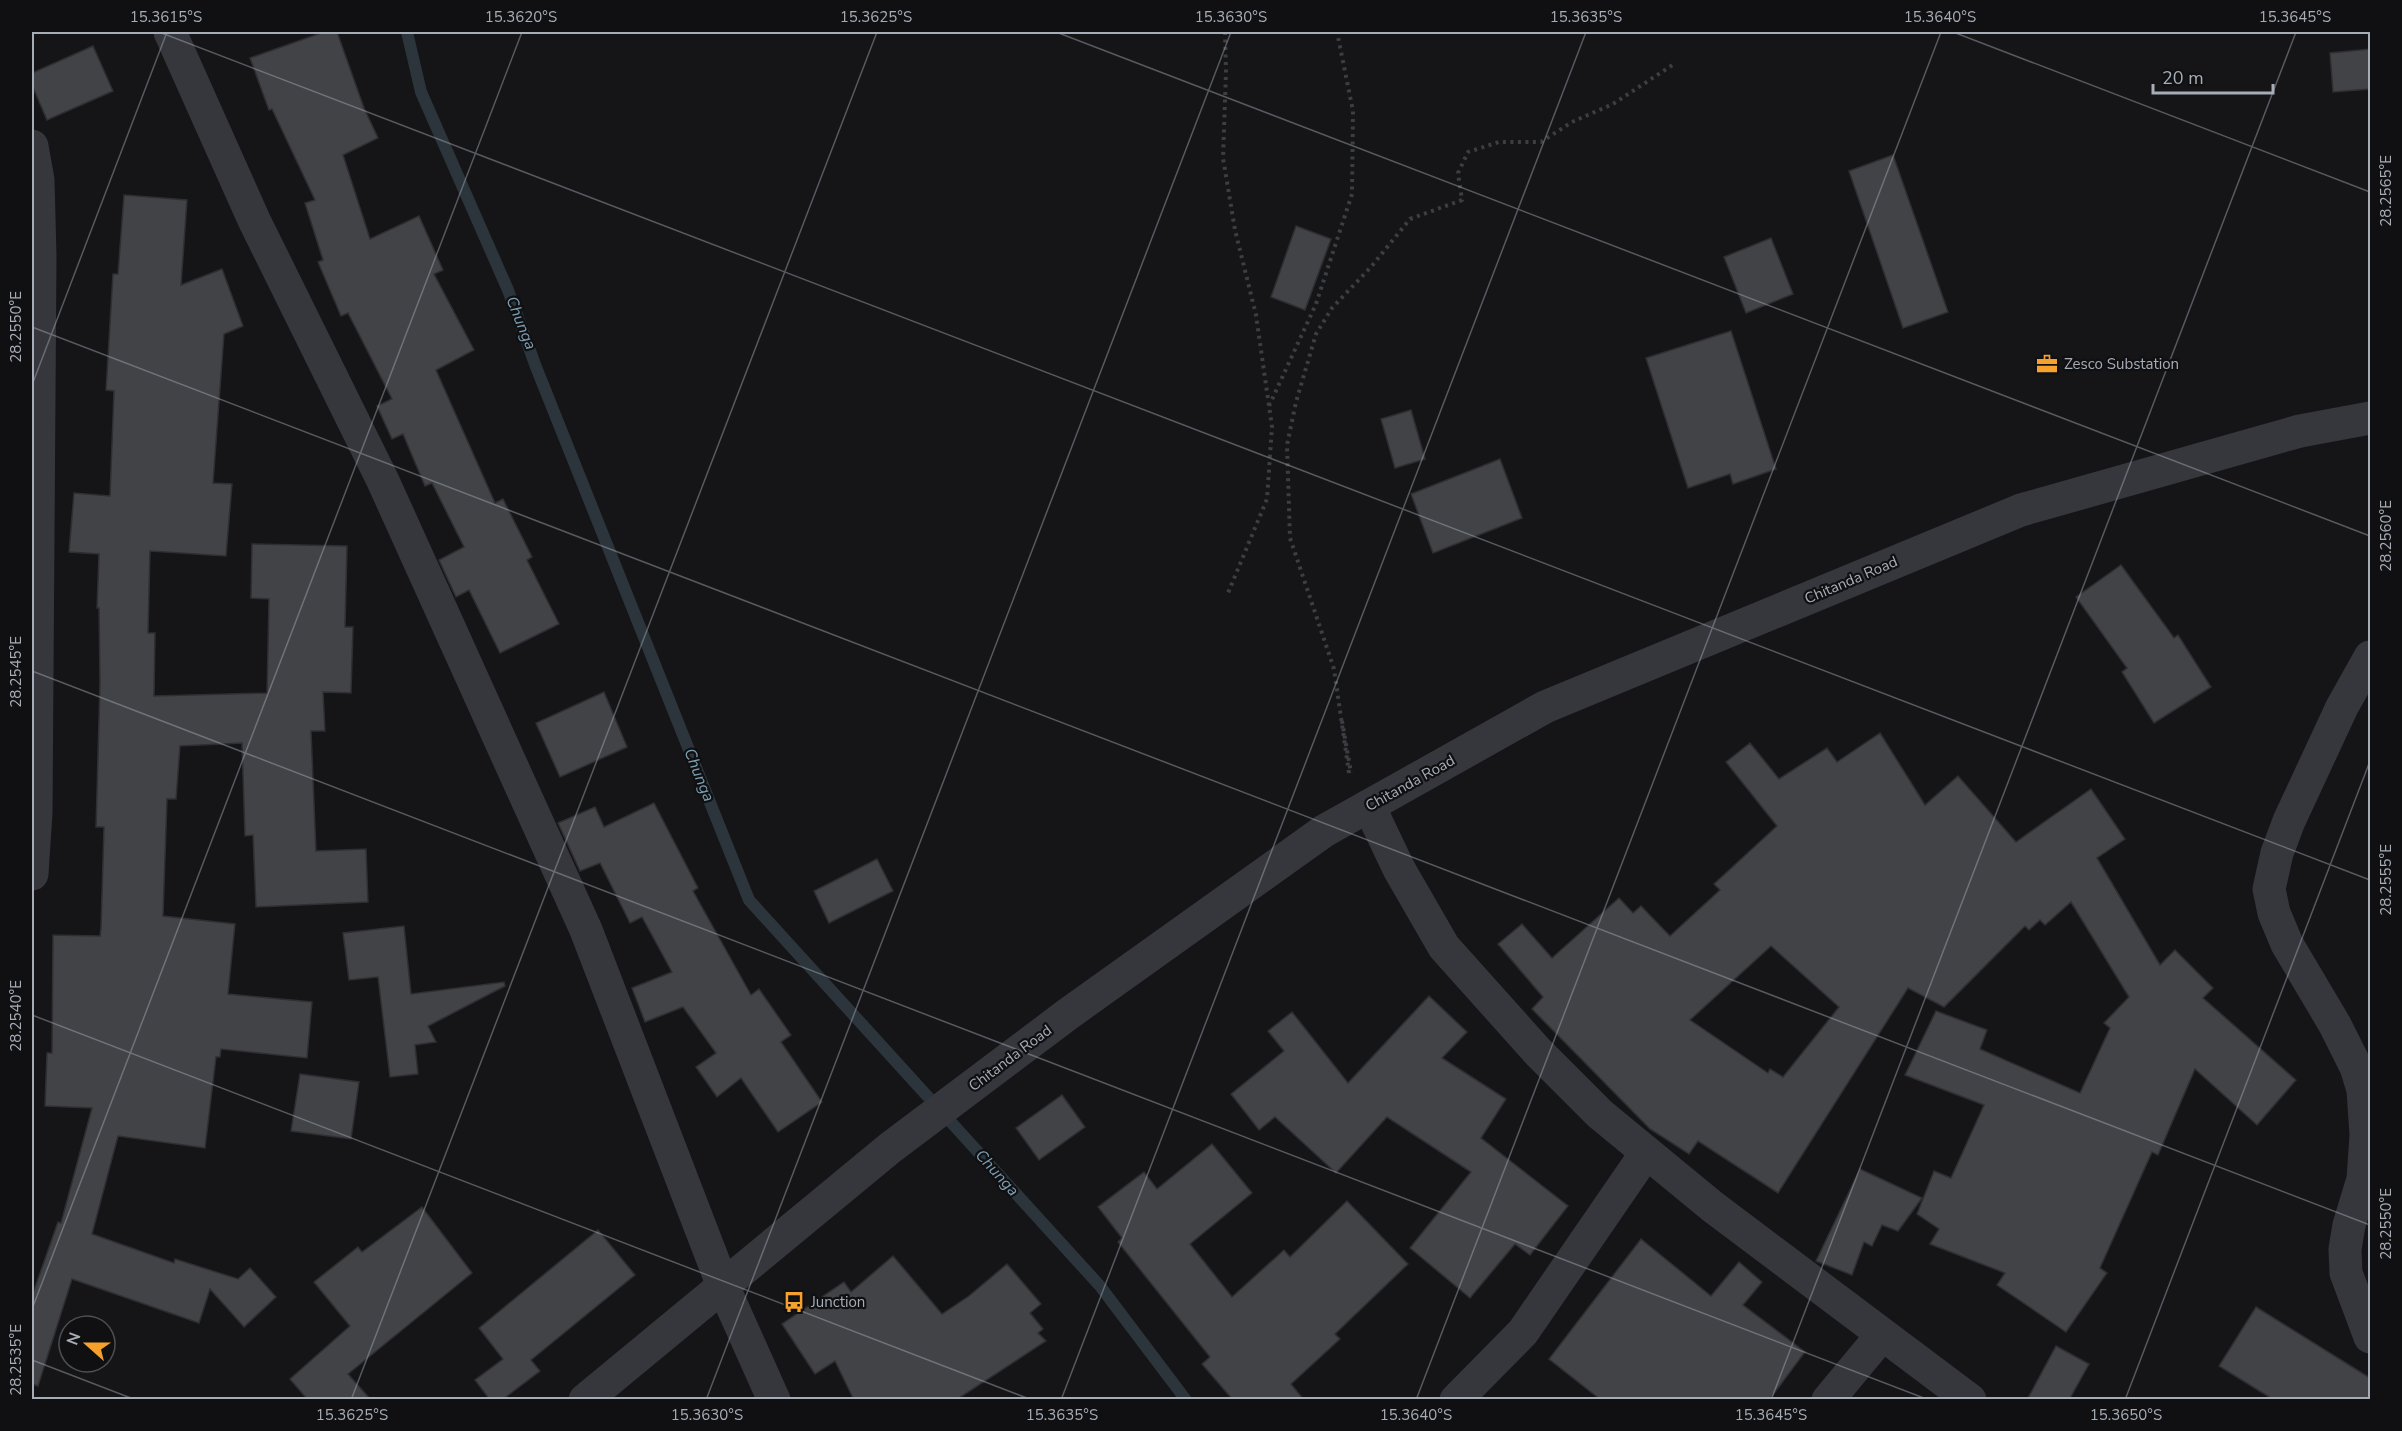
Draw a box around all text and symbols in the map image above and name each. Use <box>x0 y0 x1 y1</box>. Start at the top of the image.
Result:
text: 15.3615°S <box>130 7 202 27</box>
text: 15.3620°S <box>485 7 557 27</box>
text: 15.3625°S <box>840 7 912 27</box>
text: 15.3630°S <box>1195 7 1267 27</box>
text: 15.3635°S <box>1550 7 1622 27</box>
text: 15.3640°S <box>1904 7 1976 27</box>
text: 15.3645°S <box>2259 7 2331 27</box>
scale bar <box>2153 57 2273 95</box>
text: 20 m <box>2162 66 2204 90</box>
text: 28.2565°E <box>2376 155 2396 227</box>
text: 28.2550°E <box>6 291 26 363</box>
water label: Chunga <box>500 293 542 353</box>
office icon: Zesco Substation <box>2035 352 2059 376</box>
place label: Zesco Substation <box>2064 354 2179 374</box>
text: 28.2560°E <box>2376 500 2396 572</box>
street label: Chitanda Road <box>1801 551 1901 609</box>
text: 28.2545°E <box>6 636 26 708</box>
water label: Chunga <box>678 745 720 805</box>
street label: Chitanda Road <box>1362 750 1458 816</box>
text: 28.2555°E <box>2376 844 2396 916</box>
text: 28.2540°E <box>6 980 26 1052</box>
street label: Chitanda Road <box>964 1020 1056 1096</box>
water label: Chunga <box>970 1145 1024 1201</box>
text: 28.2550°E <box>2376 1188 2396 1260</box>
bus stop icon: Junction <box>782 1290 806 1314</box>
place label: Junction <box>810 1292 865 1312</box>
north arrow <box>57 1314 117 1374</box>
text: 28.2535°E <box>6 1324 26 1396</box>
text: N <box>62 1329 86 1349</box>
text: 15.3625°S <box>316 1405 388 1425</box>
text: 15.3630°S <box>671 1405 743 1425</box>
text: 15.3635°S <box>1026 1405 1098 1425</box>
text: 15.3640°S <box>1380 1405 1452 1425</box>
text: 15.3645°S <box>1735 1405 1807 1425</box>
text: 15.3650°S <box>2090 1405 2162 1425</box>

